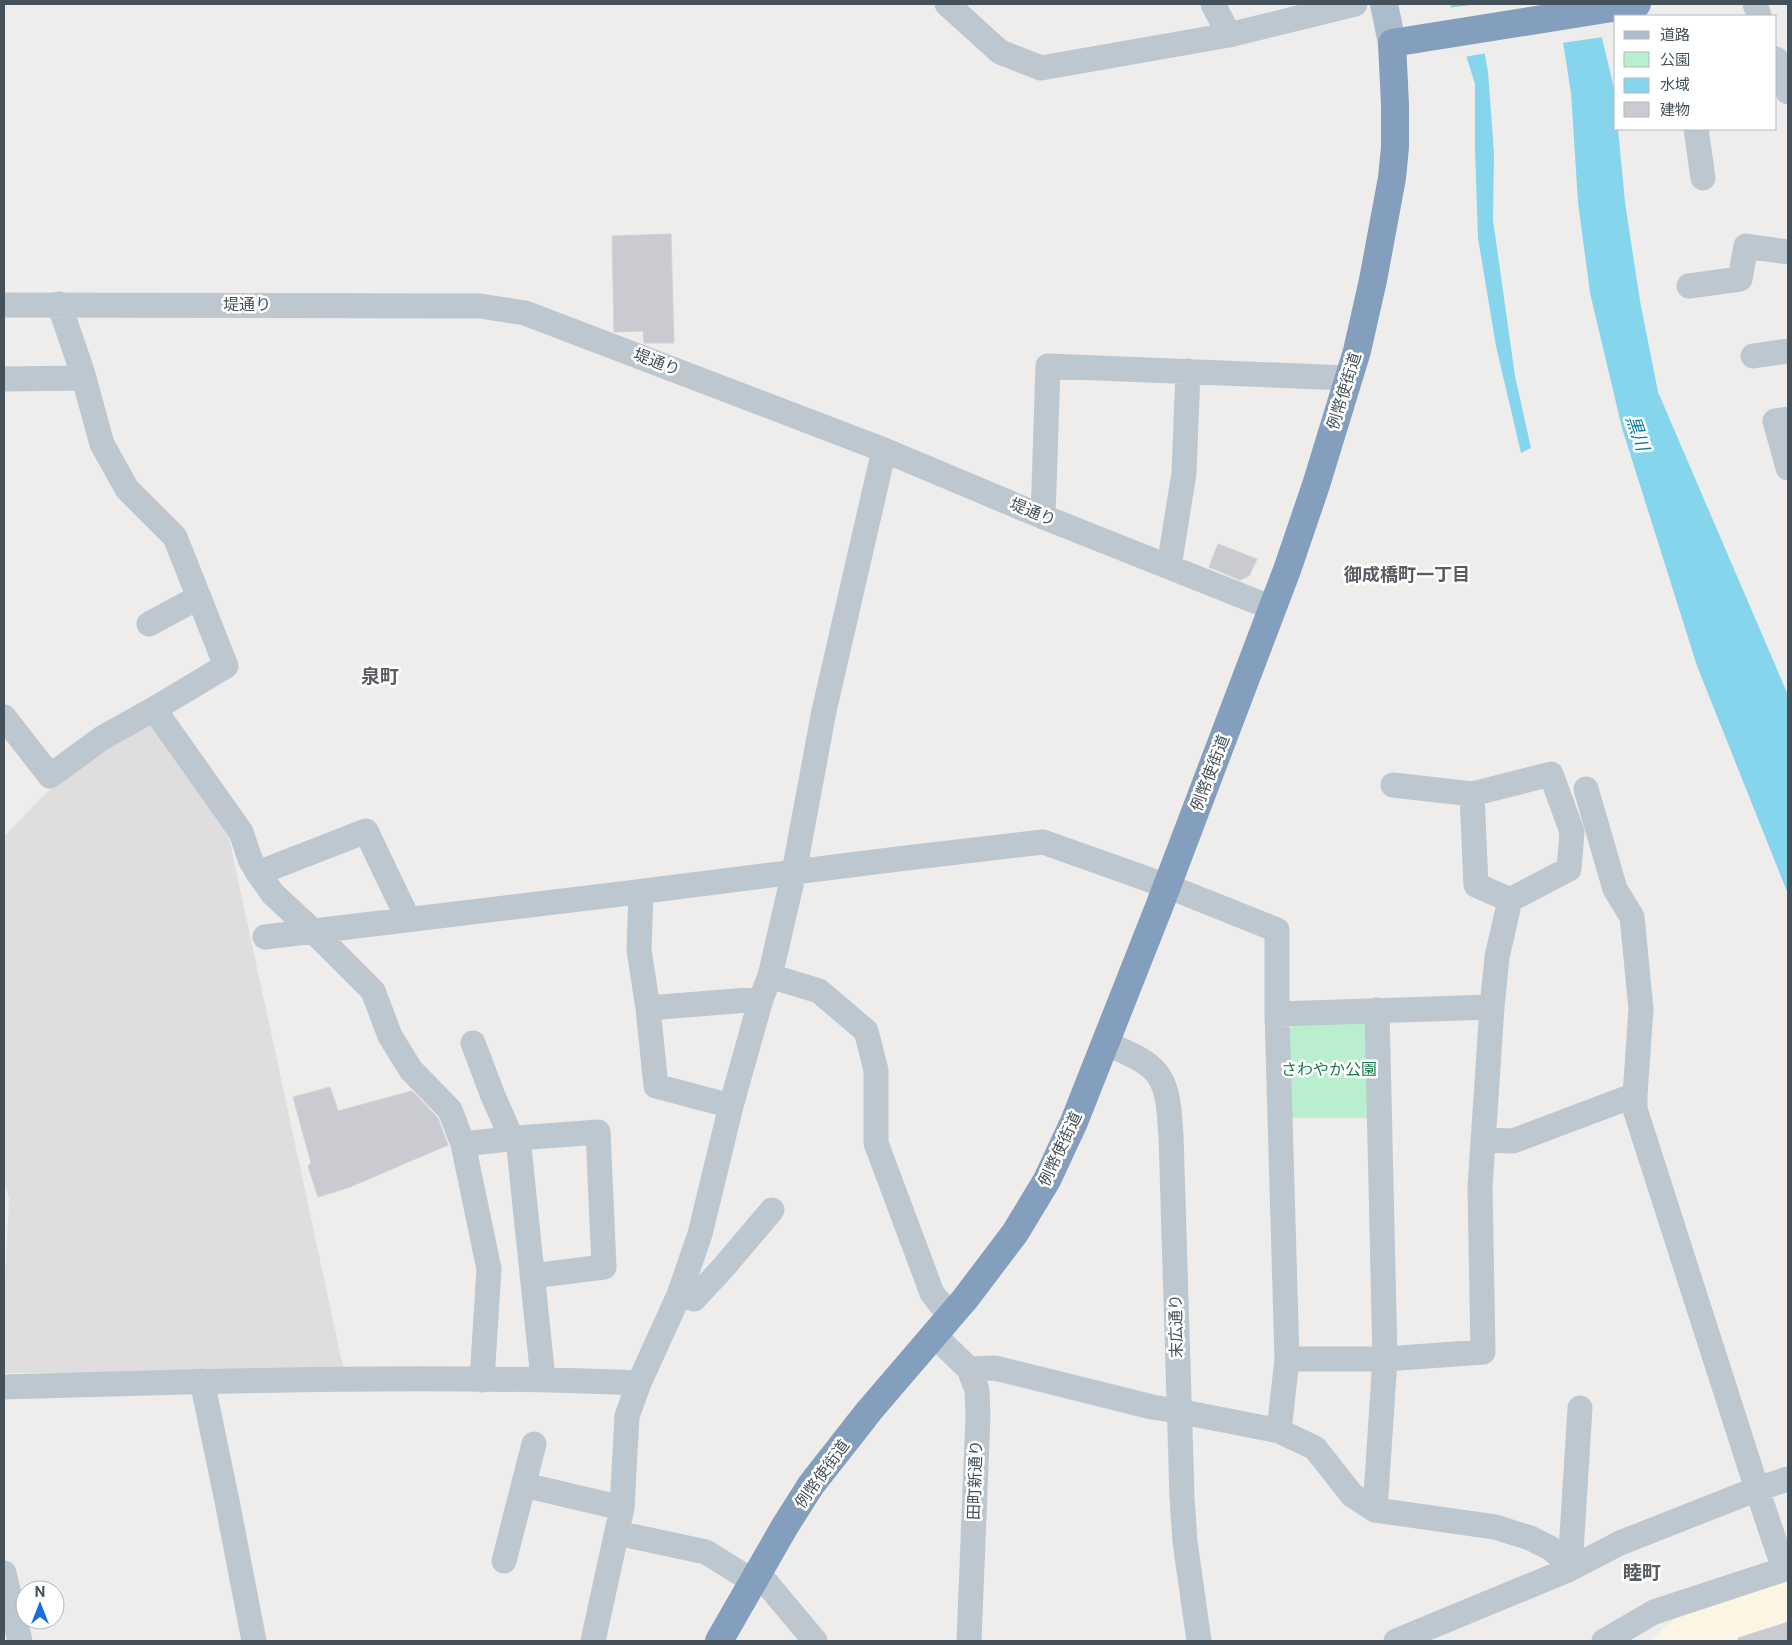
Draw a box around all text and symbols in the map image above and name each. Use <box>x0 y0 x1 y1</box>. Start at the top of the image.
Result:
legend <box>1614 15 1777 130</box>
text: 道路 <box>1660 26 1690 43</box>
text: 公園 <box>1660 51 1690 68</box>
text: 水域 <box>1660 76 1690 93</box>
text: 建物 <box>1660 101 1690 118</box>
street label: 堤通り <box>223 295 271 314</box>
street label: 堤通り <box>631 345 683 379</box>
street label: 例幣使街道 <box>1323 350 1365 432</box>
water label: 黒川 <box>1622 413 1654 455</box>
street label: 堤通り <box>1007 494 1059 530</box>
district label: 御成橋町一丁目 <box>1343 564 1470 585</box>
district label: 泉町 <box>361 665 399 687</box>
street label: 例幣使街道 <box>1187 732 1233 814</box>
park label: さわやか公園 <box>1281 1060 1377 1079</box>
street label: 例幣使街道 <box>1034 1109 1086 1189</box>
street label: 末広通り <box>1166 1294 1186 1358</box>
street label: 例幣使街道 <box>791 1436 853 1512</box>
street label: 田町新通り <box>964 1440 986 1520</box>
district label: 睦町 <box>1623 1561 1661 1583</box>
north arrow <box>15 1580 65 1630</box>
text: N <box>35 1584 45 1600</box>

